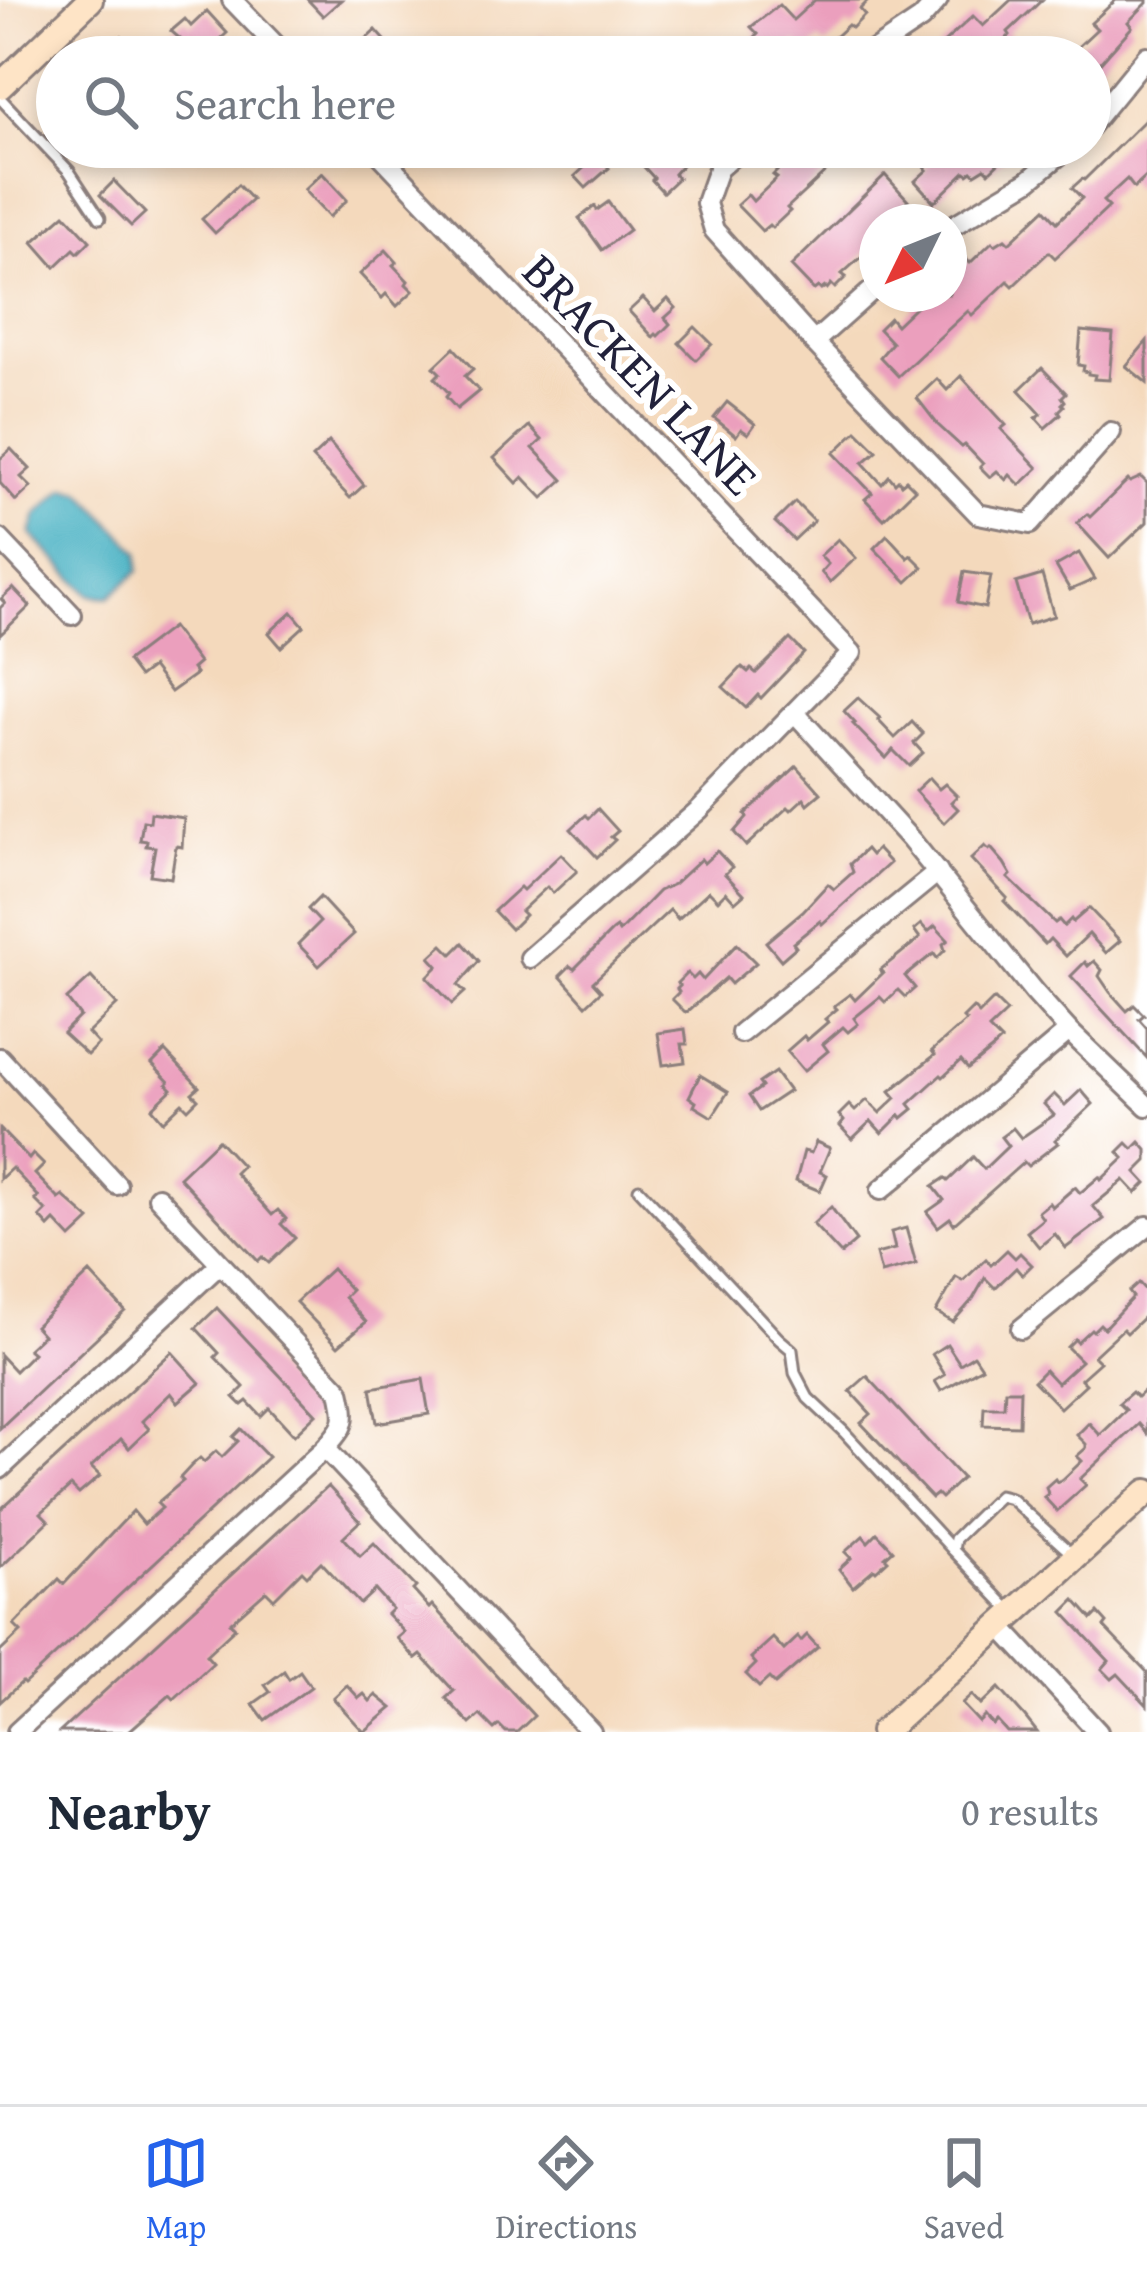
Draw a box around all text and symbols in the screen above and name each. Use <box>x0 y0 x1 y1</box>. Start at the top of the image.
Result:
search box <box>36 36 1111 168</box>
icon: search <box>78 69 144 135</box>
text: Search here <box>174 70 396 135</box>
north arrow <box>859 204 967 312</box>
street label: BRACKEN LANE <box>507 237 775 511</box>
text: Nearby <box>48 1773 211 1848</box>
text: 0 results <box>961 1782 1099 1839</box>
tab: Map <box>143 2130 209 2250</box>
tab: Directions <box>496 2130 637 2250</box>
tab: Saved <box>924 2130 1004 2250</box>

